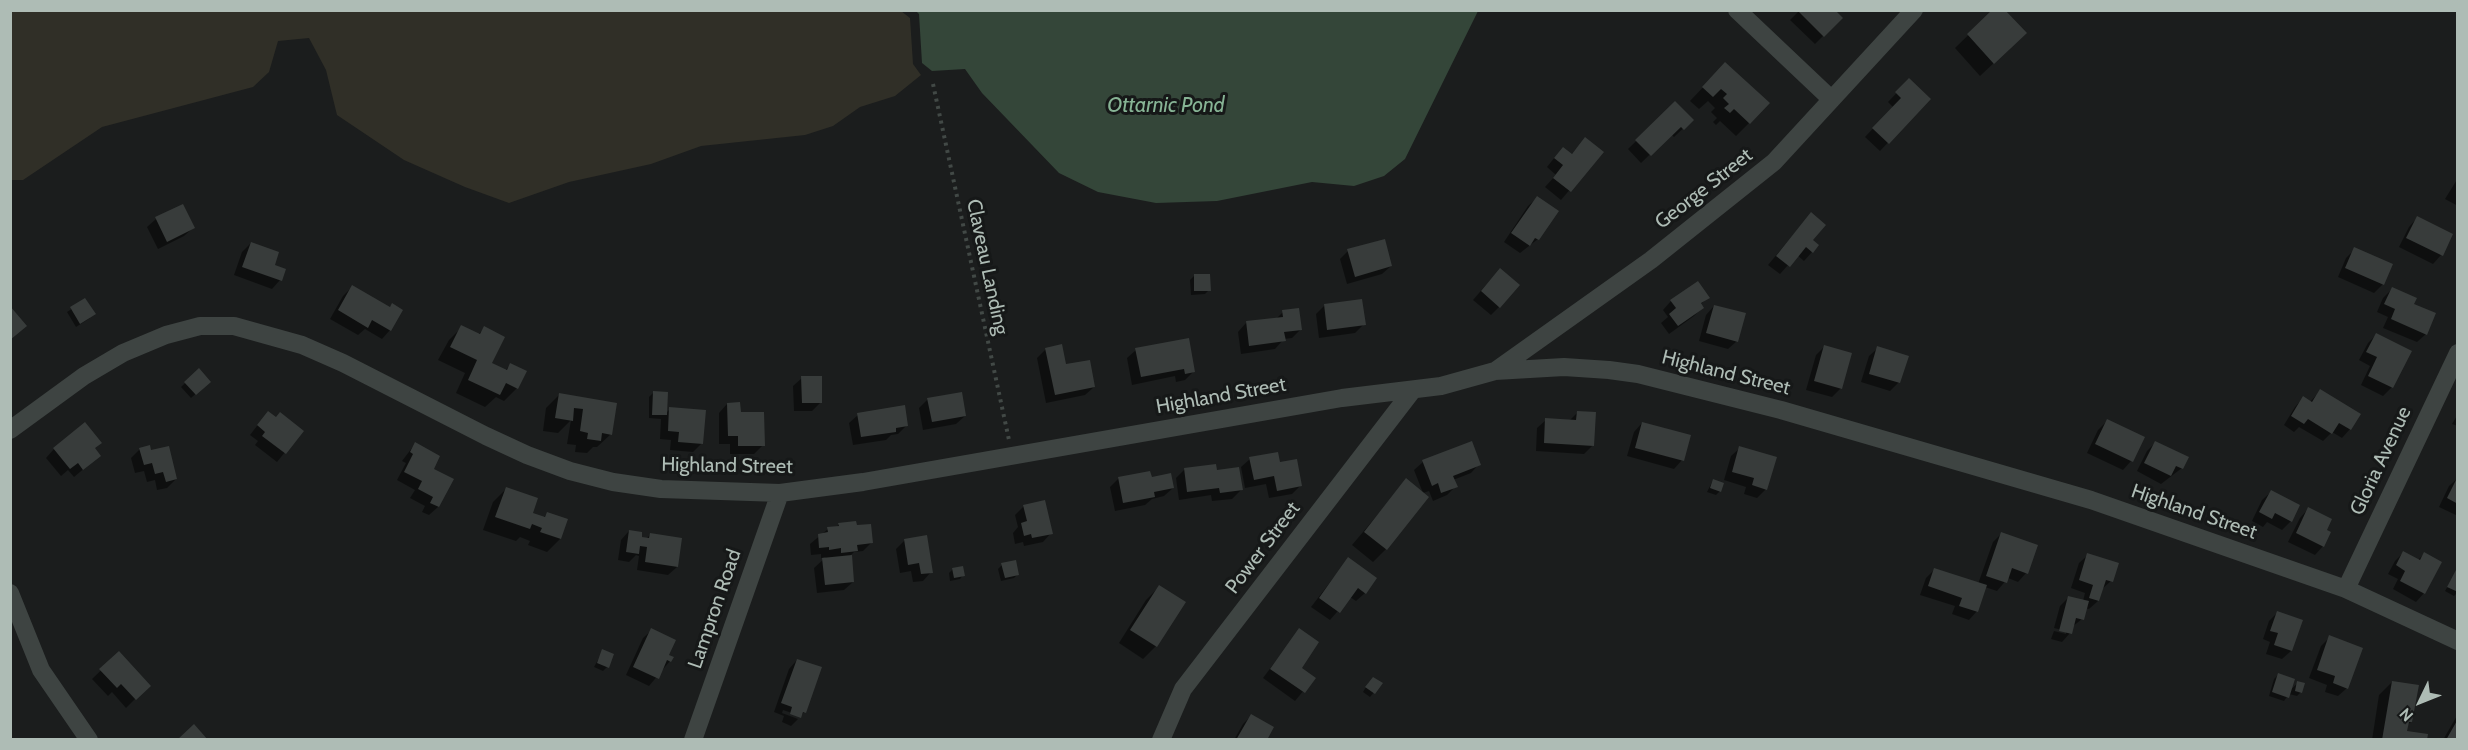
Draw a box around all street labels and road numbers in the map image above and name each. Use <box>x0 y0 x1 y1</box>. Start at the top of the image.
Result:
street label: George Street <box>1651 144 1757 234</box>
street label: Claveau Landing <box>961 197 1013 337</box>
street label: Highland Street <box>1659 345 1793 401</box>
street label: Highland Street <box>1154 373 1288 419</box>
street label: Gloria Avenue <box>2345 403 2417 519</box>
street label: Highland Street <box>661 453 793 479</box>
street label: Highland Street <box>2128 479 2260 545</box>
street label: Power Street <box>1221 497 1305 599</box>
street label: Lampron Road <box>683 546 747 672</box>

